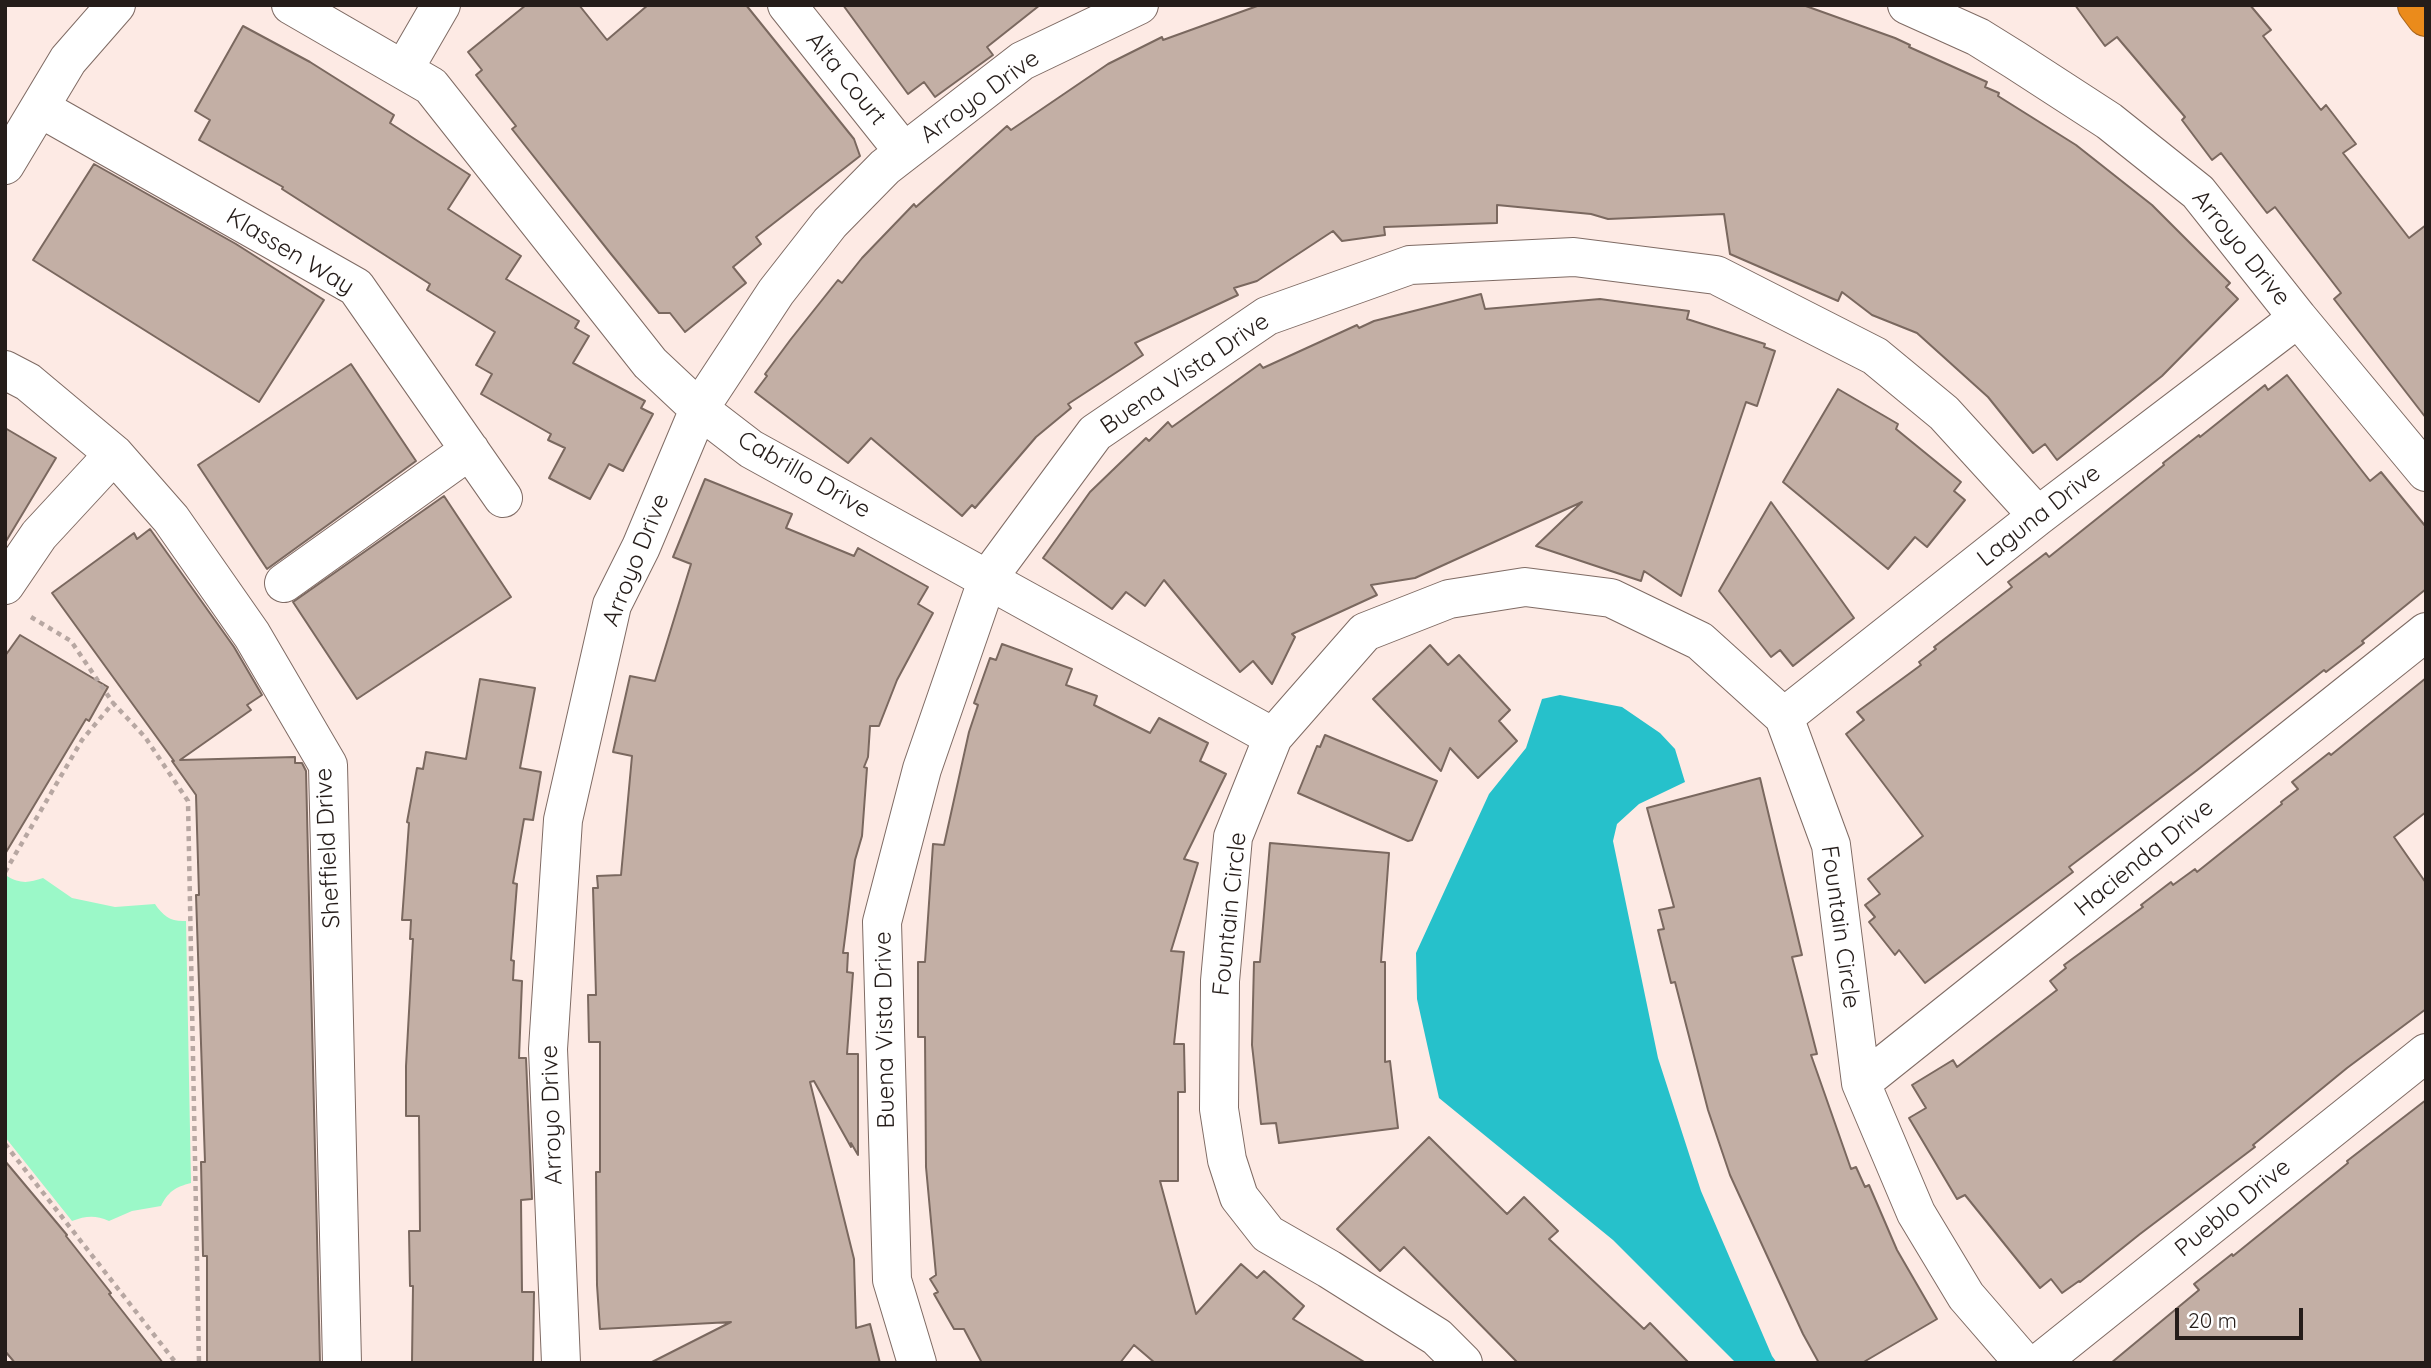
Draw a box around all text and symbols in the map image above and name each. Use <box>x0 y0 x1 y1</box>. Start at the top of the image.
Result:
street label: Alta Court <box>800 27 892 131</box>
street label: Arroyo Drive <box>915 44 1045 150</box>
street label: Arroyo Drive <box>2186 184 2296 312</box>
street label: Klassen Way <box>221 203 359 301</box>
street label: Buena Vista Drive <box>1095 307 1275 441</box>
street label: Cabrillo Drive <box>732 425 876 525</box>
street label: Laguna Drive <box>1972 459 2106 573</box>
street label: Arroyo Drive <box>596 490 676 630</box>
street label: Sheffield Drive <box>309 767 347 929</box>
street label: Hacienda Drive <box>2069 793 2219 923</box>
street label: Fountain Circle <box>1207 831 1253 997</box>
street label: Fountain Circle <box>1814 844 1866 1010</box>
street label: Buena Vista Drive <box>869 931 901 1129</box>
street label: Arroyo Drive <box>535 1044 569 1186</box>
street label: Pueblo Drive <box>2170 1153 2296 1263</box>
scale bar <box>2179 1294 2307 1338</box>
text: 20 m <box>2188 1307 2237 1333</box>

